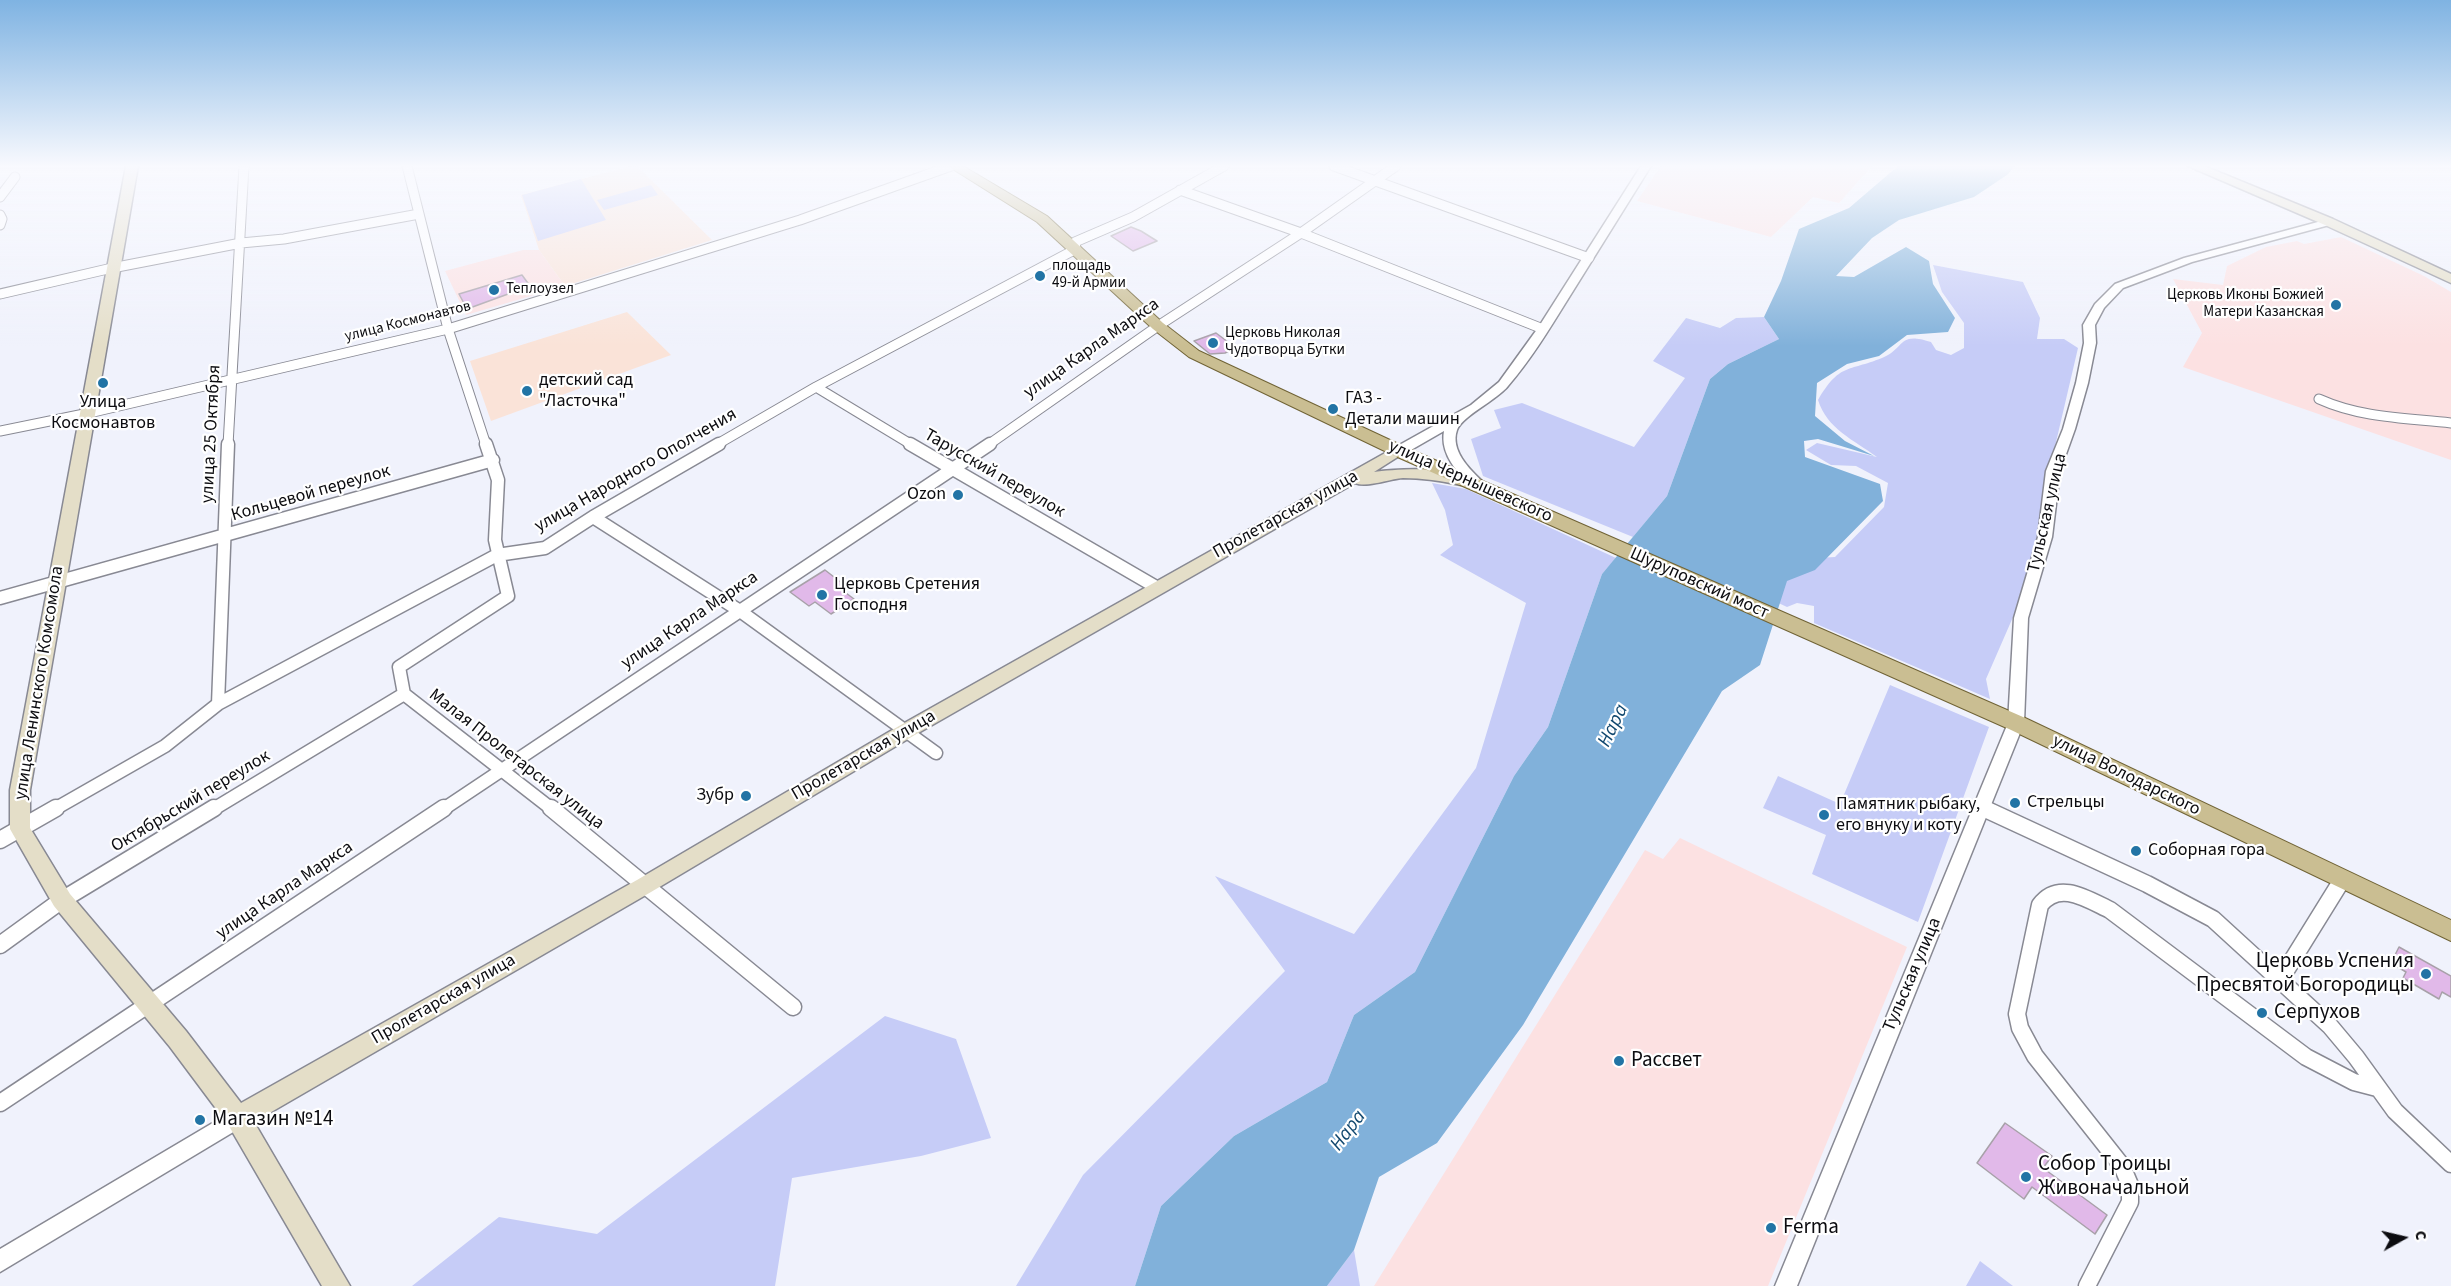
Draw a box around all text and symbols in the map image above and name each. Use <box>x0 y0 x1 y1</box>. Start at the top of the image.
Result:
place label: площадь 49-й Армии <box>1052 258 1126 293</box>
marker: площадь 49-й Армии <box>1033 269 1047 283</box>
place label: Теплоузел <box>506 281 574 299</box>
marker: Теплоузел <box>487 283 501 297</box>
place label: Церковь Иконы Божией Матери Казанская <box>2167 287 2324 322</box>
street label: улица Карла Маркса <box>1020 294 1164 404</box>
street label: улица Космонавтов <box>343 298 473 346</box>
marker: Церковь Иконы Божией Матери Казанская <box>2329 298 2343 312</box>
place label: Церковь Николая Чудотворца Бутки <box>1225 325 1345 360</box>
marker: Церковь Николая Чудотворца Бутки <box>1206 336 1220 350</box>
street label: улица 25 Октября <box>198 364 226 504</box>
place label: детский сад "Ласточка" <box>539 370 633 412</box>
marker: Улица Космонавтов <box>96 376 110 390</box>
marker: детский сад "Ласточка" <box>520 384 534 398</box>
place label: ГАЗ - Детали машин <box>1345 388 1460 430</box>
place label: Улица Космонавтов <box>51 392 155 434</box>
marker: ГАЗ - Детали машин <box>1326 402 1340 416</box>
street label: улица Народного Ополчения <box>531 404 741 538</box>
street label: Тарусский переулок <box>920 425 1068 523</box>
street label: улица Чернышевского <box>1385 436 1555 528</box>
street label: Тульская улица <box>2024 451 2072 575</box>
street label: Кольцевой переулок <box>229 461 393 527</box>
street label: Пролетарская улица <box>1210 466 1362 564</box>
place label: Ozon <box>907 484 946 506</box>
marker: Ozon <box>951 488 965 502</box>
street label: Шуруповский мост <box>1626 544 1772 624</box>
street label: улица Ленинского Комсомола <box>11 564 69 802</box>
street label: улица Карла Маркса <box>617 567 763 675</box>
place label: Церковь Сретения Господня <box>834 574 980 616</box>
marker: Церковь Сретения Господня <box>815 588 829 602</box>
street label: Малая Пролетарская улица <box>424 685 608 835</box>
water label: Нара <box>1593 701 1635 751</box>
street label: Пролетарская улица <box>788 706 940 806</box>
street label: улица Володарского <box>2048 731 2204 821</box>
street label: Октябрьский переулок <box>108 746 274 858</box>
place label: Зубр <box>696 785 734 807</box>
marker: Зубр <box>739 789 753 803</box>
place label: Стрельцы <box>2027 792 2105 814</box>
place label: Памятник рыбаку, его внуку и коту <box>1836 794 1980 836</box>
marker: Стрельцы <box>2008 796 2022 810</box>
marker: Памятник рыбаку, его внуку и коту <box>1817 808 1831 822</box>
street label: улица Карла Маркса <box>212 837 358 945</box>
place label: Соборная гора <box>2148 840 2265 862</box>
marker: Соборная гора <box>2129 844 2143 858</box>
street label: Тульская улица <box>1879 915 1947 1035</box>
place label: Церковь Успения Пресвятой Богородицы <box>2196 949 2414 999</box>
street label: Пролетарская улица <box>368 950 520 1050</box>
marker: Церковь Успения Пресвятой Богородицы <box>2419 967 2433 981</box>
place label: Серпухов <box>2274 1000 2360 1026</box>
marker: Серпухов <box>2255 1006 2269 1020</box>
place label: Рассвет <box>1631 1048 1702 1074</box>
marker: Рассвет <box>1612 1054 1626 1068</box>
water label: Нара <box>1326 1106 1372 1156</box>
place label: Магазин №14 <box>212 1107 333 1133</box>
marker: Магазин №14 <box>193 1113 207 1127</box>
place label: Собор Троицы Живоначальной <box>2038 1152 2190 1202</box>
marker: Собор Троицы Живоначальной <box>2019 1170 2033 1184</box>
north arrow <box>2373 1208 2433 1268</box>
place label: Ferma <box>1783 1215 1839 1241</box>
marker: Ferma <box>1764 1221 1778 1235</box>
text: С <box>2409 1229 2432 1242</box>

